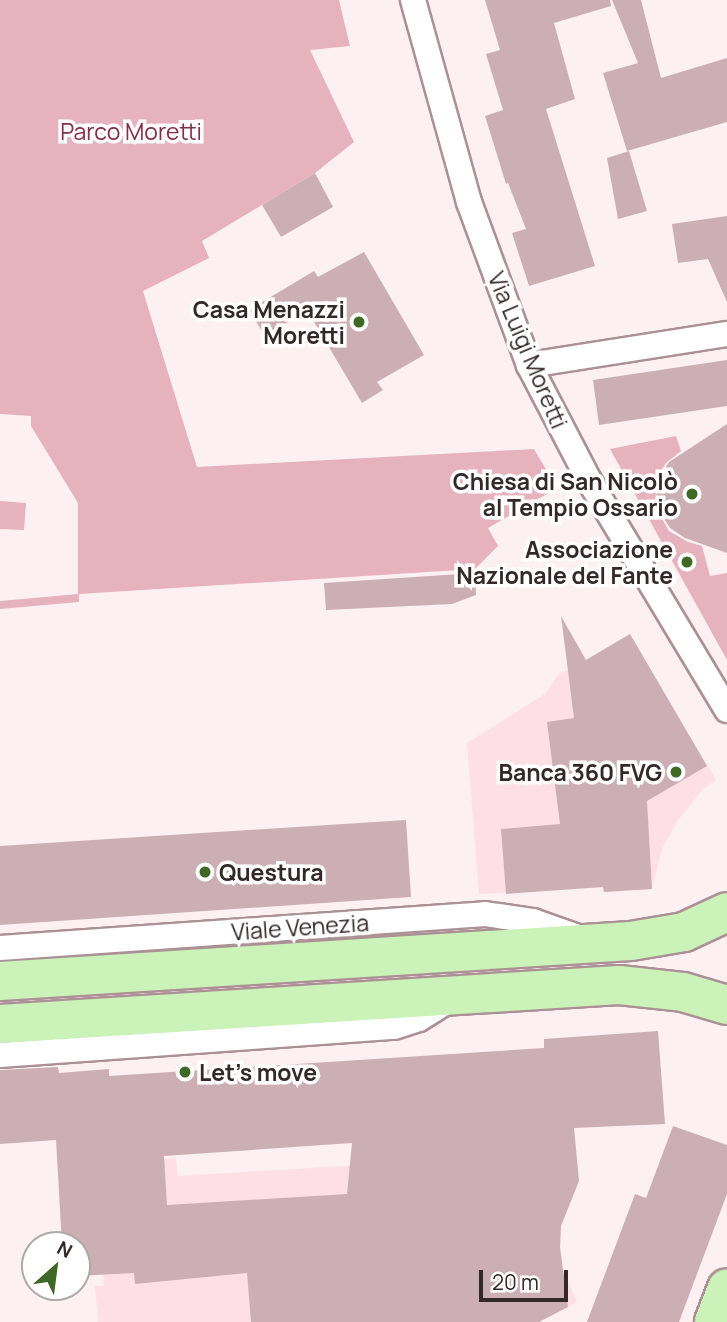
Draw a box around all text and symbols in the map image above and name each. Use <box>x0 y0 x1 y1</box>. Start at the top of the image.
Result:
park label: Parco Moretti <box>60 117 202 145</box>
street label: Via Luigi Moretti <box>483 268 573 432</box>
place label: Casa Menazzi Moretti <box>193 295 345 349</box>
marker: Casa Menazzi Moretti <box>351 314 367 330</box>
place label: Chiesa di San Nicolò al Tempio Ossario <box>453 467 678 521</box>
marker: Chiesa di San Nicolò al Tempio Ossario <box>684 486 700 502</box>
place label: Associazione Nazionale del Fante <box>456 535 673 589</box>
marker: Associazione Nazionale del Fante <box>679 554 695 570</box>
place label: Banca 360 FVG <box>499 758 662 786</box>
marker: Banca 360 FVG <box>668 764 684 780</box>
place label: Questura <box>219 858 323 886</box>
marker: Questura <box>197 864 213 880</box>
street label: Viale Venezia <box>230 908 370 946</box>
place label: Let's move <box>199 1058 317 1086</box>
marker: Let's move <box>177 1064 193 1080</box>
north arrow <box>21 1231 91 1301</box>
text: N <box>53 1235 77 1264</box>
scale bar <box>482 1256 571 1300</box>
text: 20 m <box>492 1268 539 1296</box>

